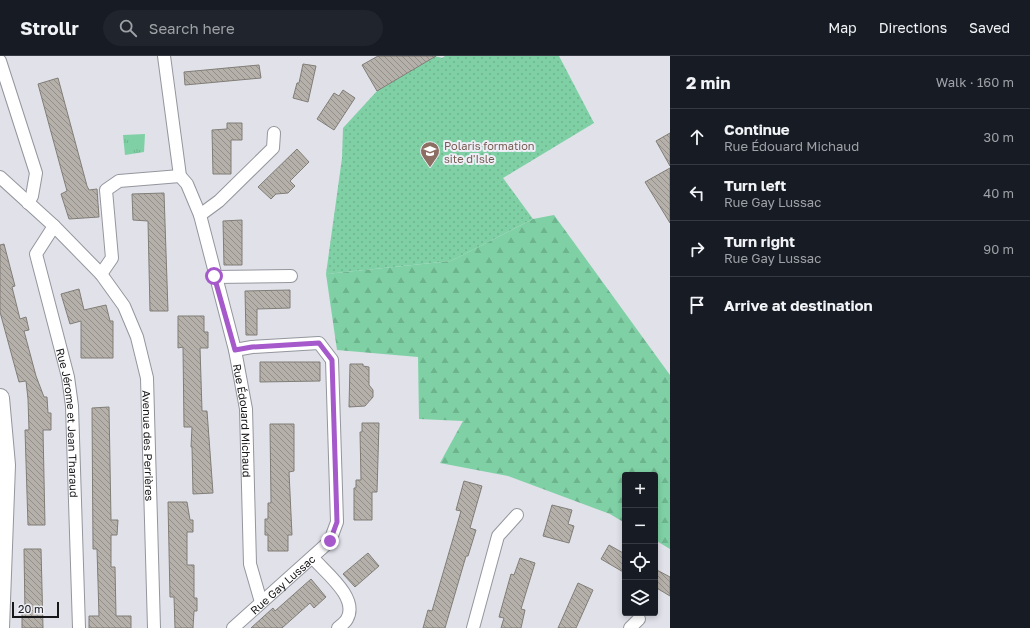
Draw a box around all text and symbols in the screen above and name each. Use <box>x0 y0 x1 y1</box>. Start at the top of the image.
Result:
search box <box>103 10 383 46</box>
text: Strollr <box>20 16 79 39</box>
icon: search <box>117 17 139 39</box>
text: Search here <box>149 19 235 37</box>
text: Map <box>828 19 857 36</box>
text: Directions <box>879 19 947 36</box>
text: Saved <box>969 19 1010 36</box>
text: 2 min <box>686 72 730 93</box>
text: Walk · 160 m <box>936 74 1014 90</box>
text: Continue <box>724 120 790 138</box>
icon: ahead <box>686 126 708 148</box>
text: 30 m <box>984 129 1014 145</box>
text: Rue Édouard Michaud <box>724 138 859 154</box>
place label: Polaris formation site d'Isle <box>444 139 535 165</box>
school or university icon: Polaris formation site d'Isle <box>419 140 441 168</box>
text: Turn left <box>724 176 786 194</box>
icon: left <box>686 182 708 204</box>
text: 40 m <box>983 185 1014 201</box>
text: Rue Gay Lussac <box>724 194 821 210</box>
text: Turn right <box>724 232 795 250</box>
icon: right <box>686 238 708 260</box>
text: 90 m <box>983 241 1014 257</box>
text: Rue Gay Lussac <box>724 250 821 266</box>
route start <box>205 267 223 285</box>
icon: arrive <box>686 294 708 316</box>
text: Arrive at destination <box>724 296 873 314</box>
street label: Rue Jérome et Jean Tharaud <box>54 347 81 498</box>
street label: Rue Édouard Michaud <box>231 363 254 478</box>
street label: Avenue des Perrières <box>141 390 157 502</box>
map controls <box>622 472 658 616</box>
button: + <box>622 472 658 508</box>
button: − <box>622 508 658 544</box>
route end <box>321 532 339 550</box>
button: locate <box>622 544 658 580</box>
street label: Rue Gay Lussac <box>247 552 317 616</box>
button: layers <box>622 580 658 616</box>
scale bar <box>12 600 59 619</box>
text: 20 m <box>18 602 44 615</box>

